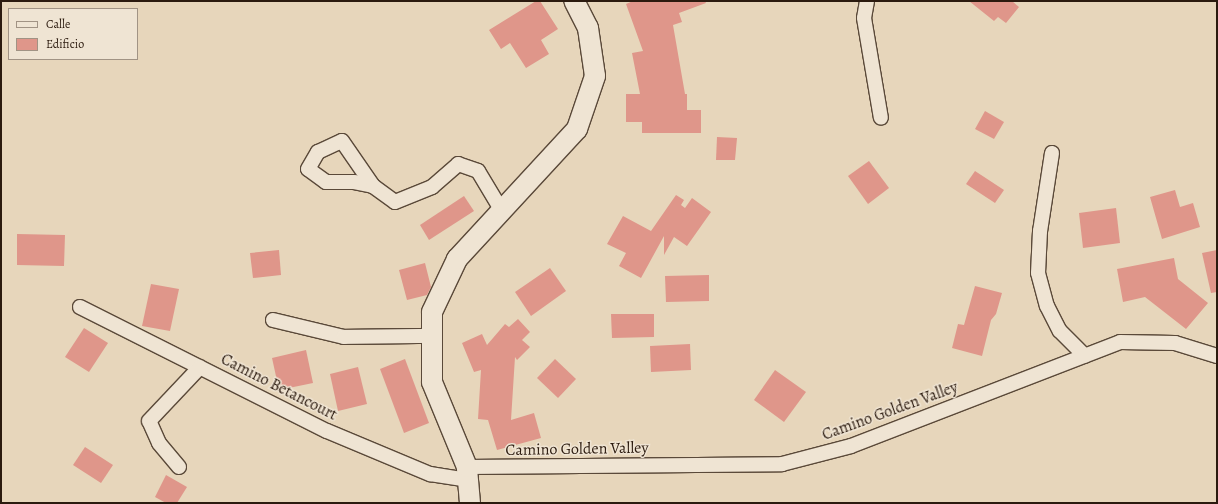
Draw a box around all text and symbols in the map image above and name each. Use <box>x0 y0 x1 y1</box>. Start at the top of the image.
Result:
legend <box>8 8 138 60</box>
text: Calle <box>46 16 70 32</box>
text: Edificio <box>46 36 84 52</box>
street label: Camino Betancourt <box>218 349 340 425</box>
street label: Camino Golden Valley <box>819 377 961 445</box>
street label: Camino Golden Valley <box>505 438 649 460</box>

